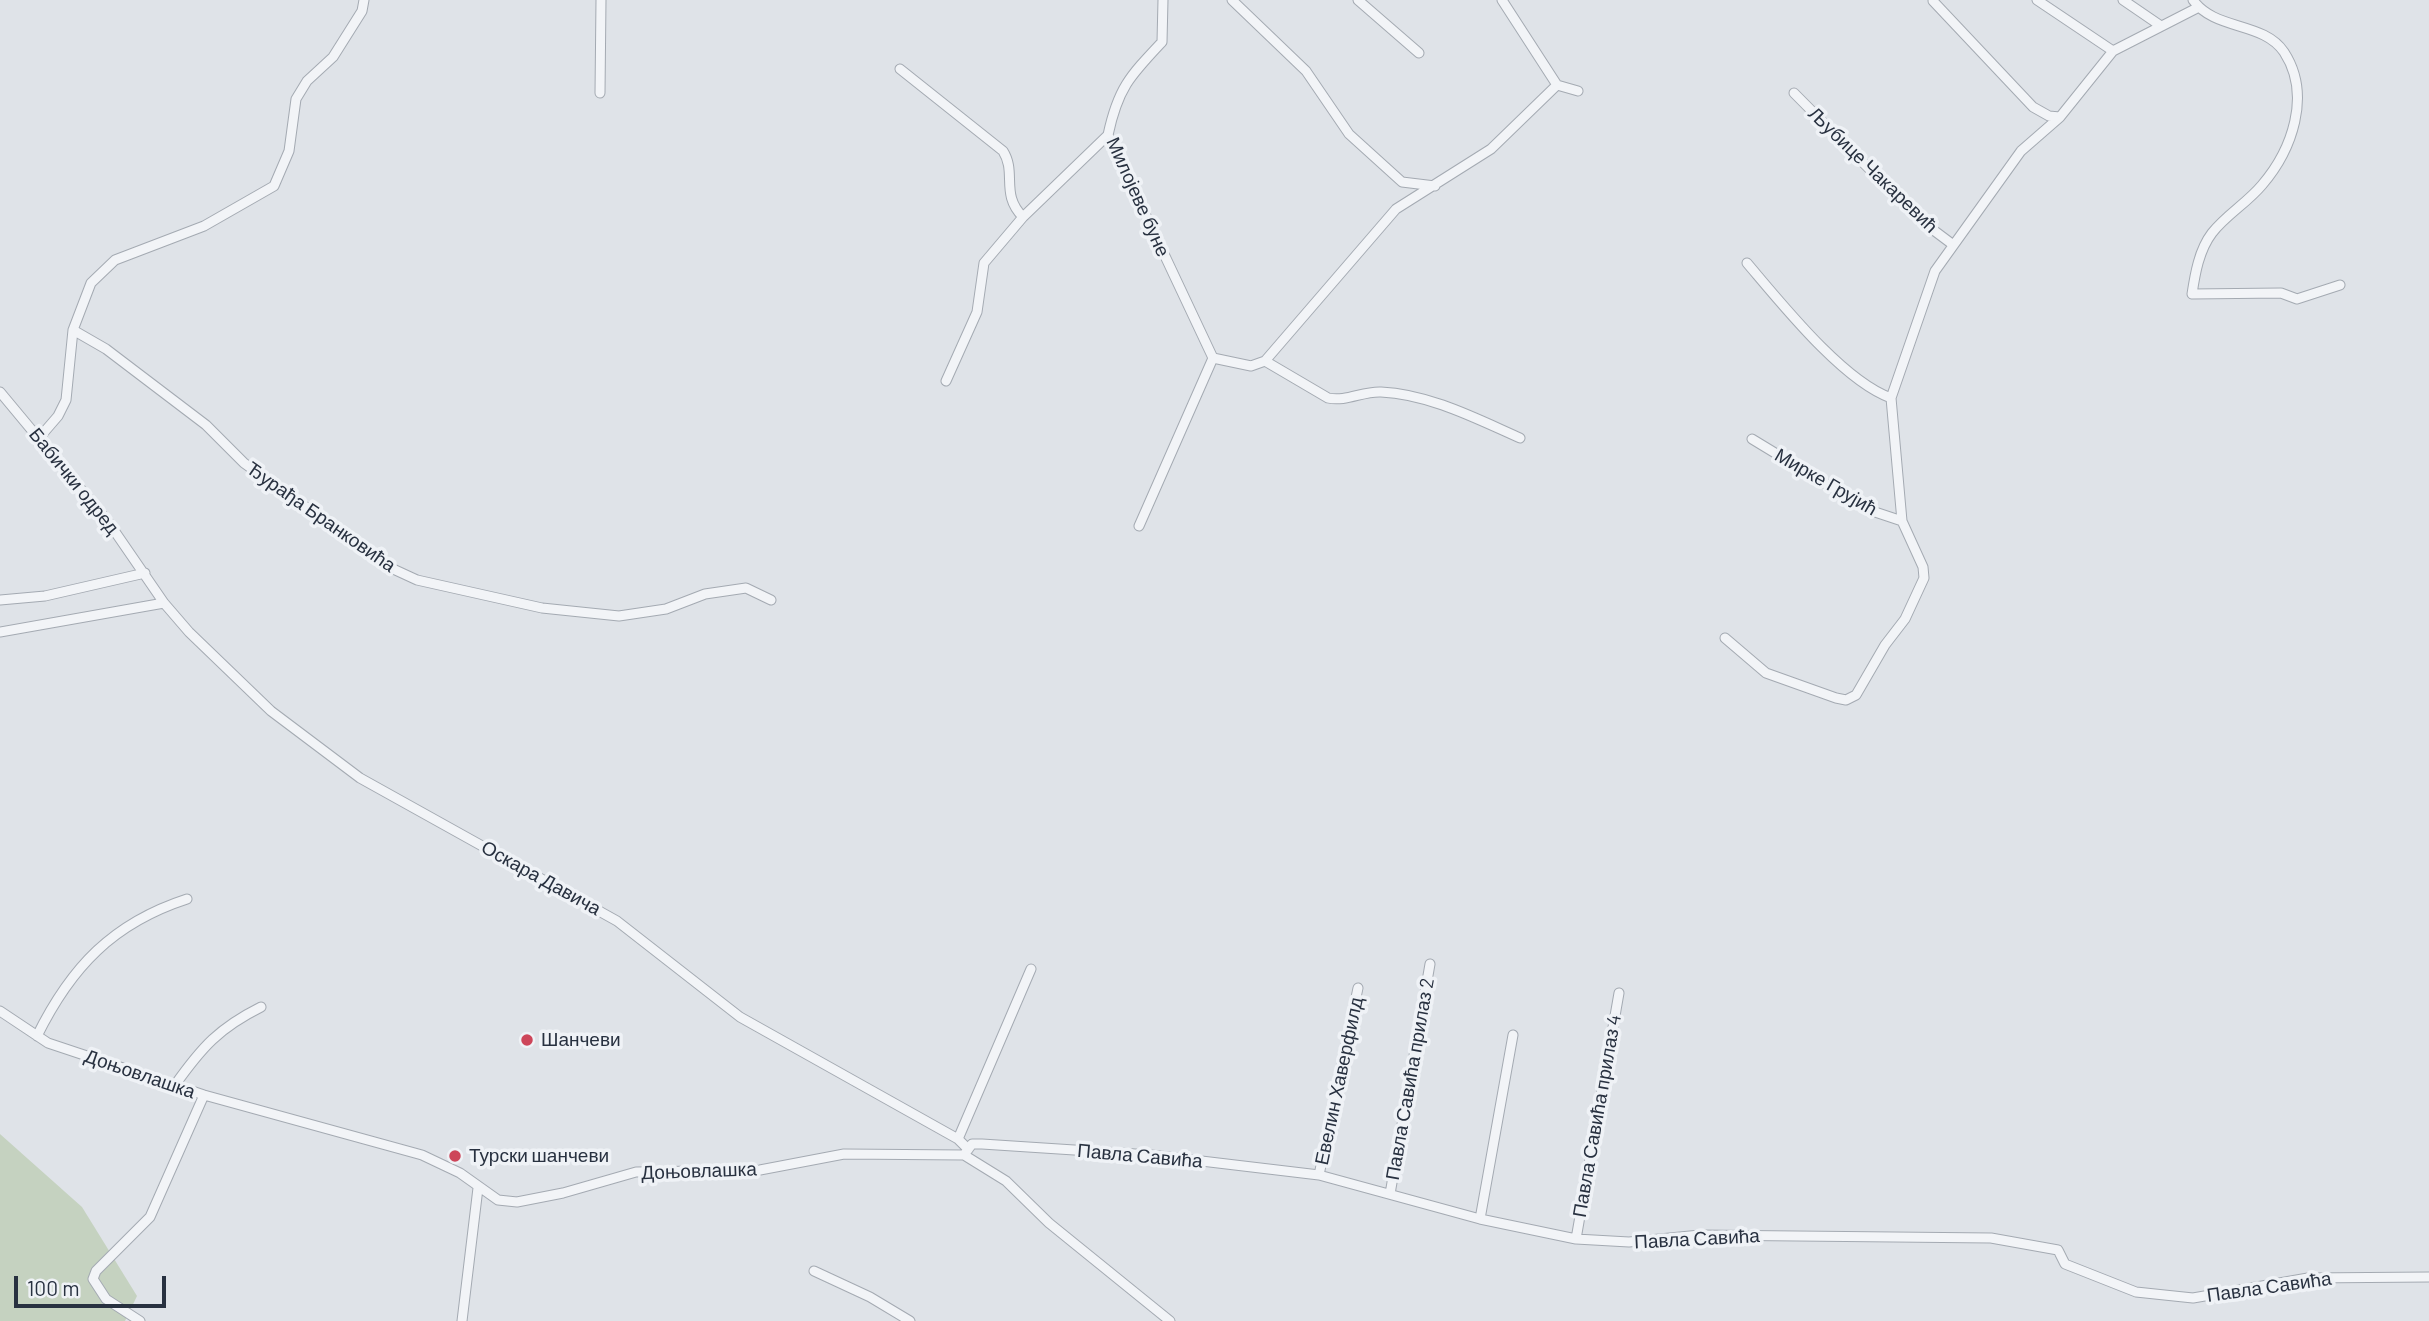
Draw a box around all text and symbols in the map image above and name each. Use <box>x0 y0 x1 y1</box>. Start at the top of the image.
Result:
street label: Љубице Чакаревић <box>1803 102 1943 238</box>
street label: Милојеве буне <box>1101 134 1175 260</box>
street label: Бабички одред <box>24 423 124 539</box>
street label: Мирке Грујић <box>1771 444 1881 520</box>
street label: Ђурађа Бранковића <box>242 457 400 577</box>
street label: Оскара Давича <box>477 836 605 920</box>
street label: Павла Савића прилаз 2 <box>1381 976 1439 1182</box>
street label: Евелин Хаверфилд <box>1310 995 1368 1167</box>
street label: Павла Савића прилаз 4 <box>1568 1013 1626 1219</box>
place label: Шанчеви <box>541 1029 621 1051</box>
marker: Шанчеви <box>519 1032 535 1048</box>
street label: Доњовлашка <box>82 1044 198 1104</box>
street label: Павла Савића <box>1076 1139 1204 1173</box>
place label: Турски шанчеви <box>469 1145 609 1167</box>
marker: Турски шанчеви <box>447 1148 463 1164</box>
street label: Доњовлашка <box>641 1158 757 1184</box>
street label: Павла Савића <box>1634 1224 1760 1254</box>
scale bar <box>18 1262 170 1306</box>
street label: Павла Савића <box>2205 1267 2333 1307</box>
text: 100 m <box>27 1275 80 1300</box>

